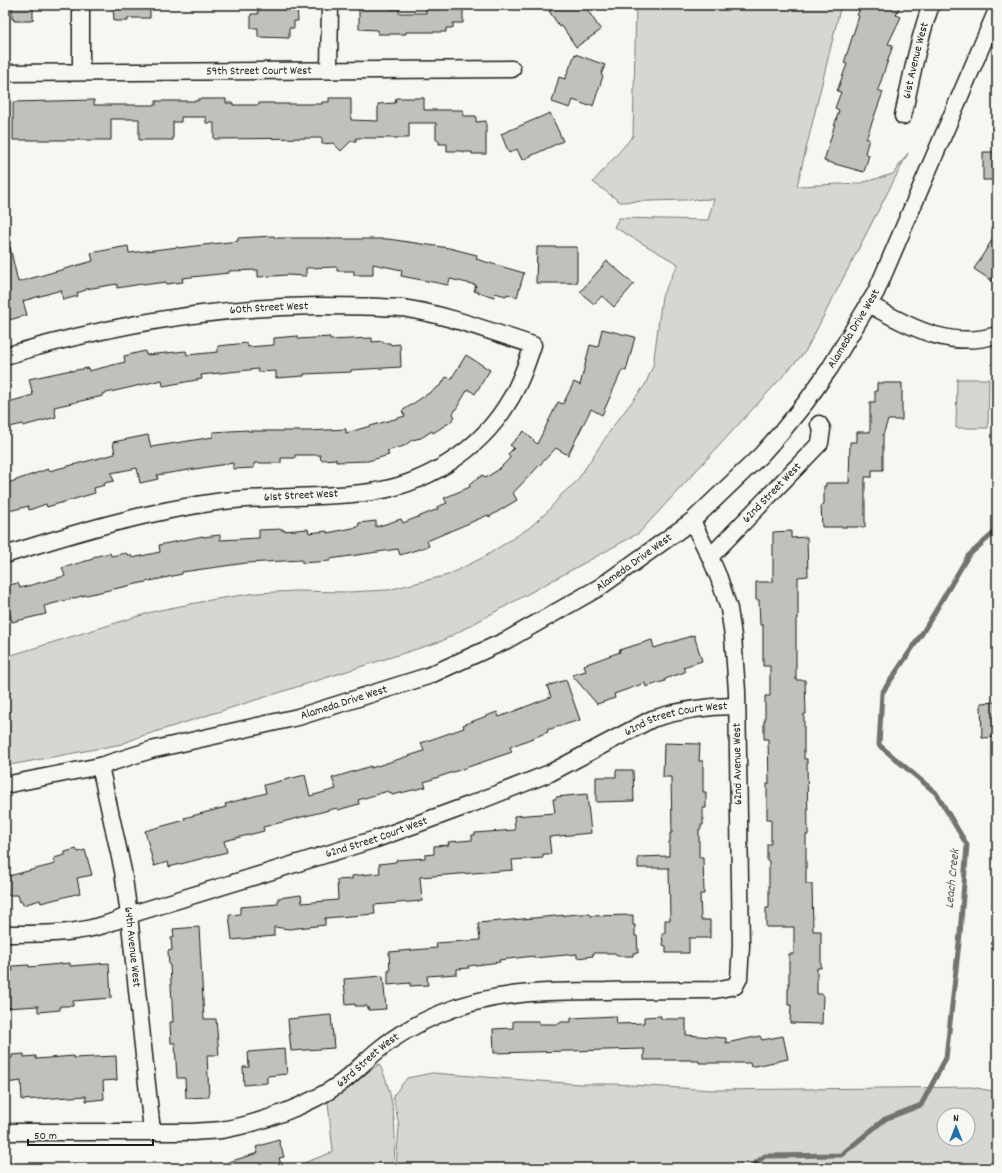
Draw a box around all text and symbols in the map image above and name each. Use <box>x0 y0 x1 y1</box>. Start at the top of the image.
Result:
street label: 61st Avenue West <box>898 20 933 100</box>
street label: 59th Street Court West <box>206 62 312 80</box>
street label: Alameda Drive West <box>823 286 885 372</box>
street label: 60th Street West <box>229 298 309 319</box>
street label: 62nd Street West <box>738 458 806 527</box>
street label: 61st Street West <box>263 486 339 506</box>
street label: Alameda Drive West <box>592 529 676 596</box>
street label: Alameda Drive West <box>298 681 390 724</box>
street label: 62nd Street Court West <box>621 698 728 741</box>
street label: 62nd Avenue West <box>729 722 747 805</box>
street label: 62nd Street Court West <box>323 812 430 863</box>
water label: Leach Creek <box>940 847 966 909</box>
street label: 64th Avenue West <box>119 906 145 989</box>
street label: 63rd Street West <box>333 1028 403 1092</box>
north arrow <box>936 1107 976 1147</box>
text: N <box>953 1111 959 1127</box>
scale bar <box>28 1121 153 1147</box>
text: 50 m <box>34 1128 57 1145</box>

